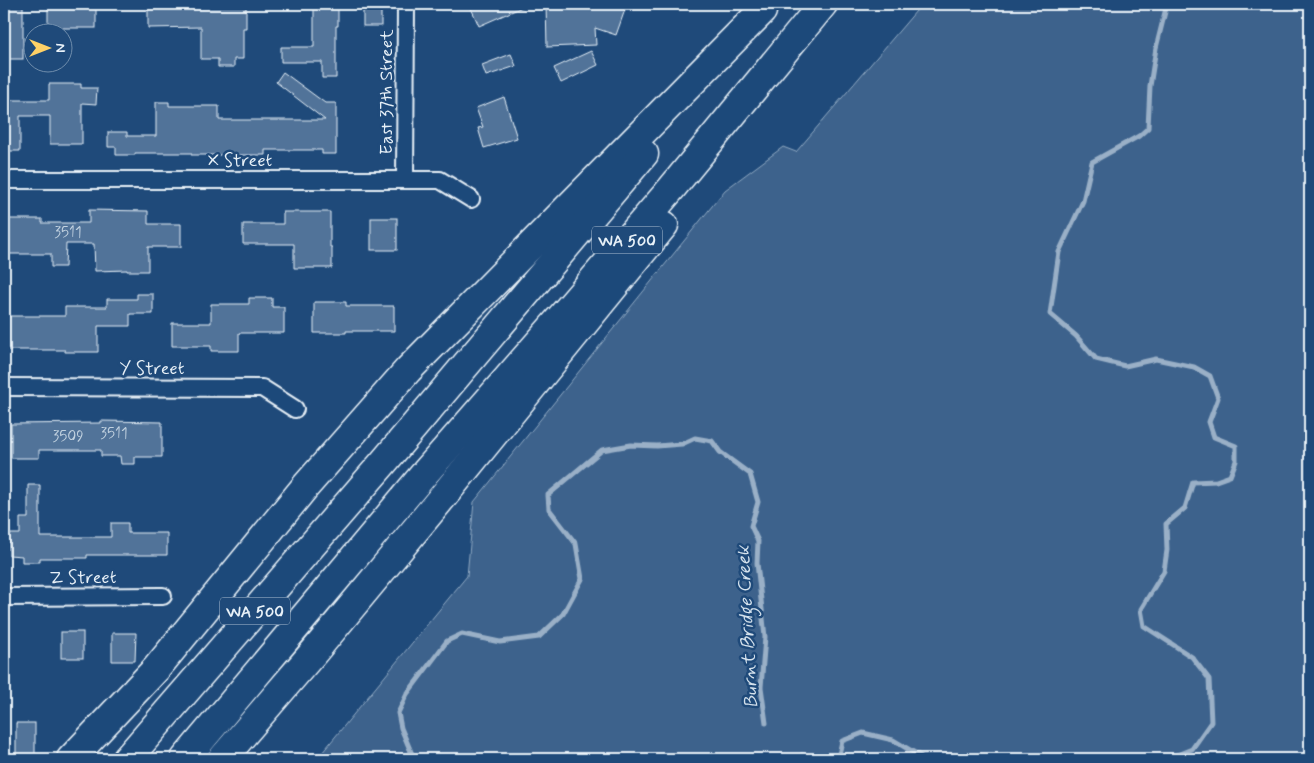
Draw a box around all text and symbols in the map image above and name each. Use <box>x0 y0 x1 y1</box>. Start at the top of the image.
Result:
north arrow <box>22 22 72 72</box>
street label: East 37th Street <box>375 29 399 155</box>
text: N <box>51 43 69 53</box>
street label: X Street <box>208 149 273 173</box>
house number: 3511 <box>54 223 82 243</box>
road number: WA 500 <box>592 226 662 254</box>
street label: Y Street <box>120 357 185 381</box>
house number: 3511 <box>100 424 128 444</box>
house number: 3509 <box>52 427 84 447</box>
water label: Burnt Bridge Creek <box>731 543 766 709</box>
street label: Z Street <box>50 566 117 590</box>
road number: WA 500 <box>220 598 290 624</box>

